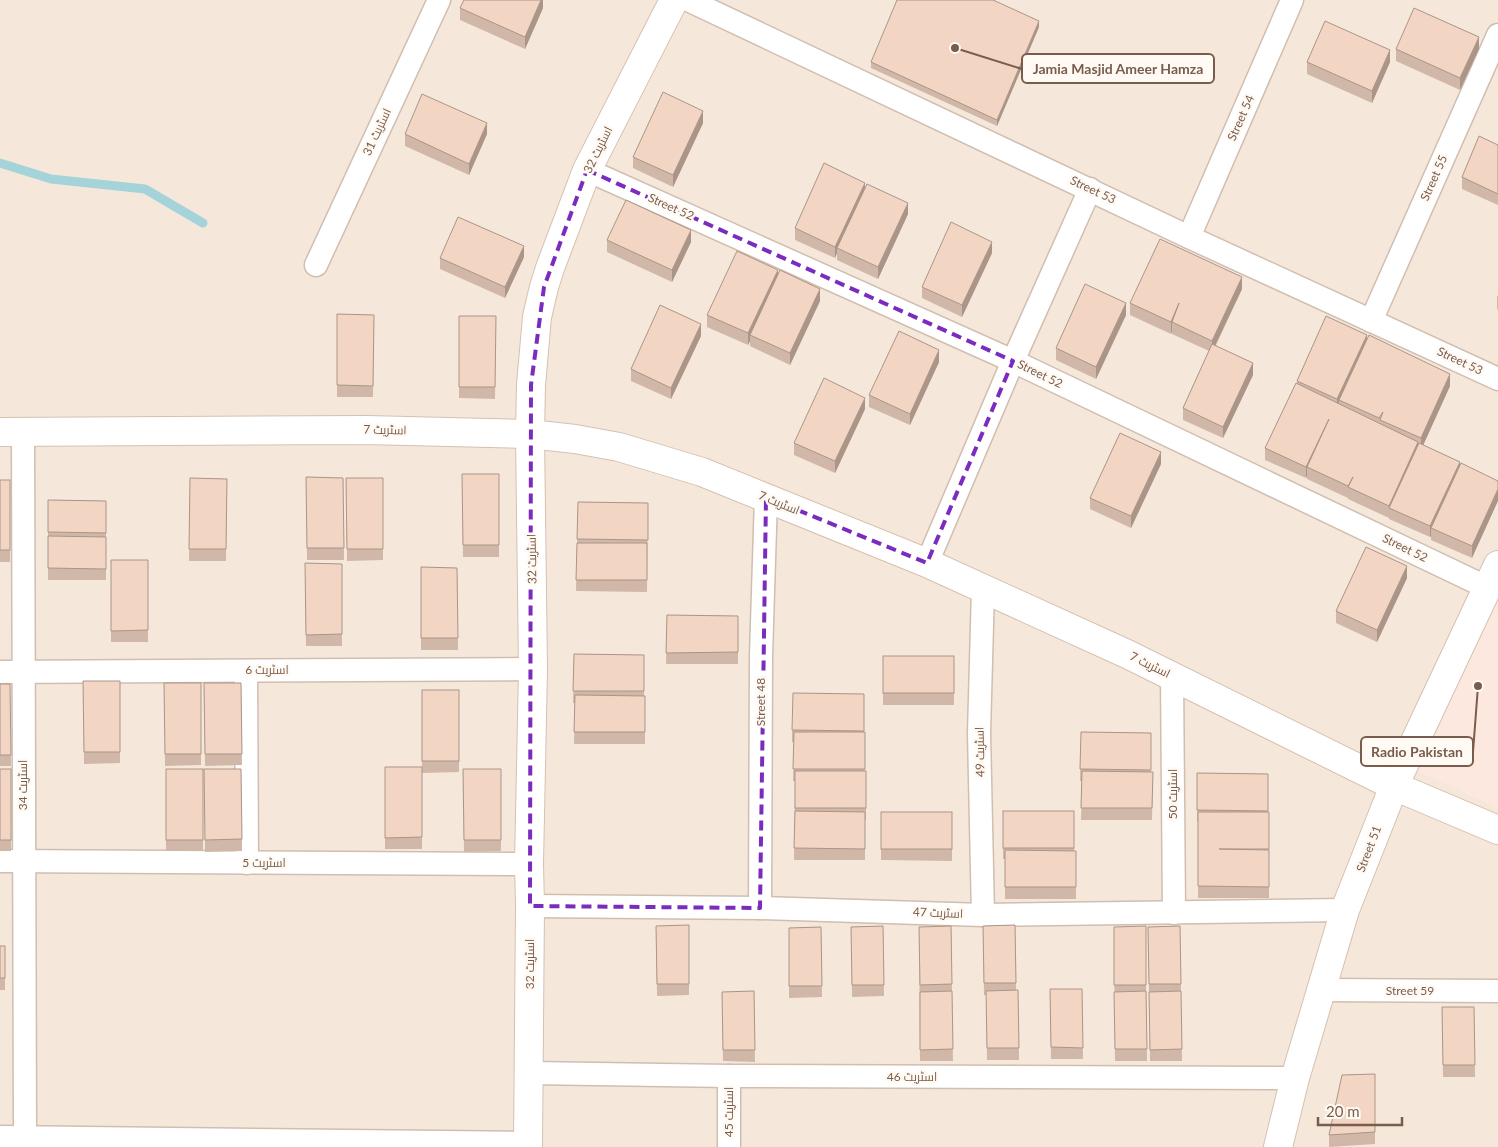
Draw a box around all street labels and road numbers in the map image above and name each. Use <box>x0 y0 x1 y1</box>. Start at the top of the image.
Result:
street label: Street 54 <box>1224 93 1257 143</box>
street label: اسٹریٹ 31 <box>359 106 394 158</box>
street label: اسٹریٹ 32 <box>580 124 615 176</box>
street label: Street 55 <box>1417 153 1450 203</box>
street label: Street 53 <box>1068 172 1118 207</box>
street label: Street 52 <box>646 190 696 223</box>
street label: Street 53 <box>1435 343 1485 378</box>
street label: Street 52 <box>1015 356 1065 391</box>
street label: اسٹریٹ 7 <box>363 422 407 437</box>
street label: اسٹریٹ 7 <box>756 487 802 518</box>
street label: Street 52 <box>1380 530 1430 565</box>
street label: اسٹریٹ 32 <box>524 534 539 584</box>
street label: اسٹریٹ 7 <box>1127 648 1173 681</box>
street label: اسٹریٹ 6 <box>245 662 289 677</box>
street label: Street 48 <box>753 678 768 726</box>
street label: اسٹریٹ 49 <box>972 727 987 777</box>
street label: اسٹریٹ 34 <box>15 760 30 810</box>
street label: اسٹریٹ 50 <box>1165 769 1180 819</box>
street label: Street 51 <box>1353 823 1384 874</box>
street label: اسٹریٹ 5 <box>242 855 286 870</box>
street label: اسٹریٹ 47 <box>913 904 963 921</box>
street label: اسٹریٹ 32 <box>522 939 537 989</box>
street label: Street 59 <box>1386 983 1434 998</box>
street label: اسٹریٹ 46 <box>887 1069 937 1084</box>
street label: اسٹریٹ 45 <box>721 1087 736 1137</box>

